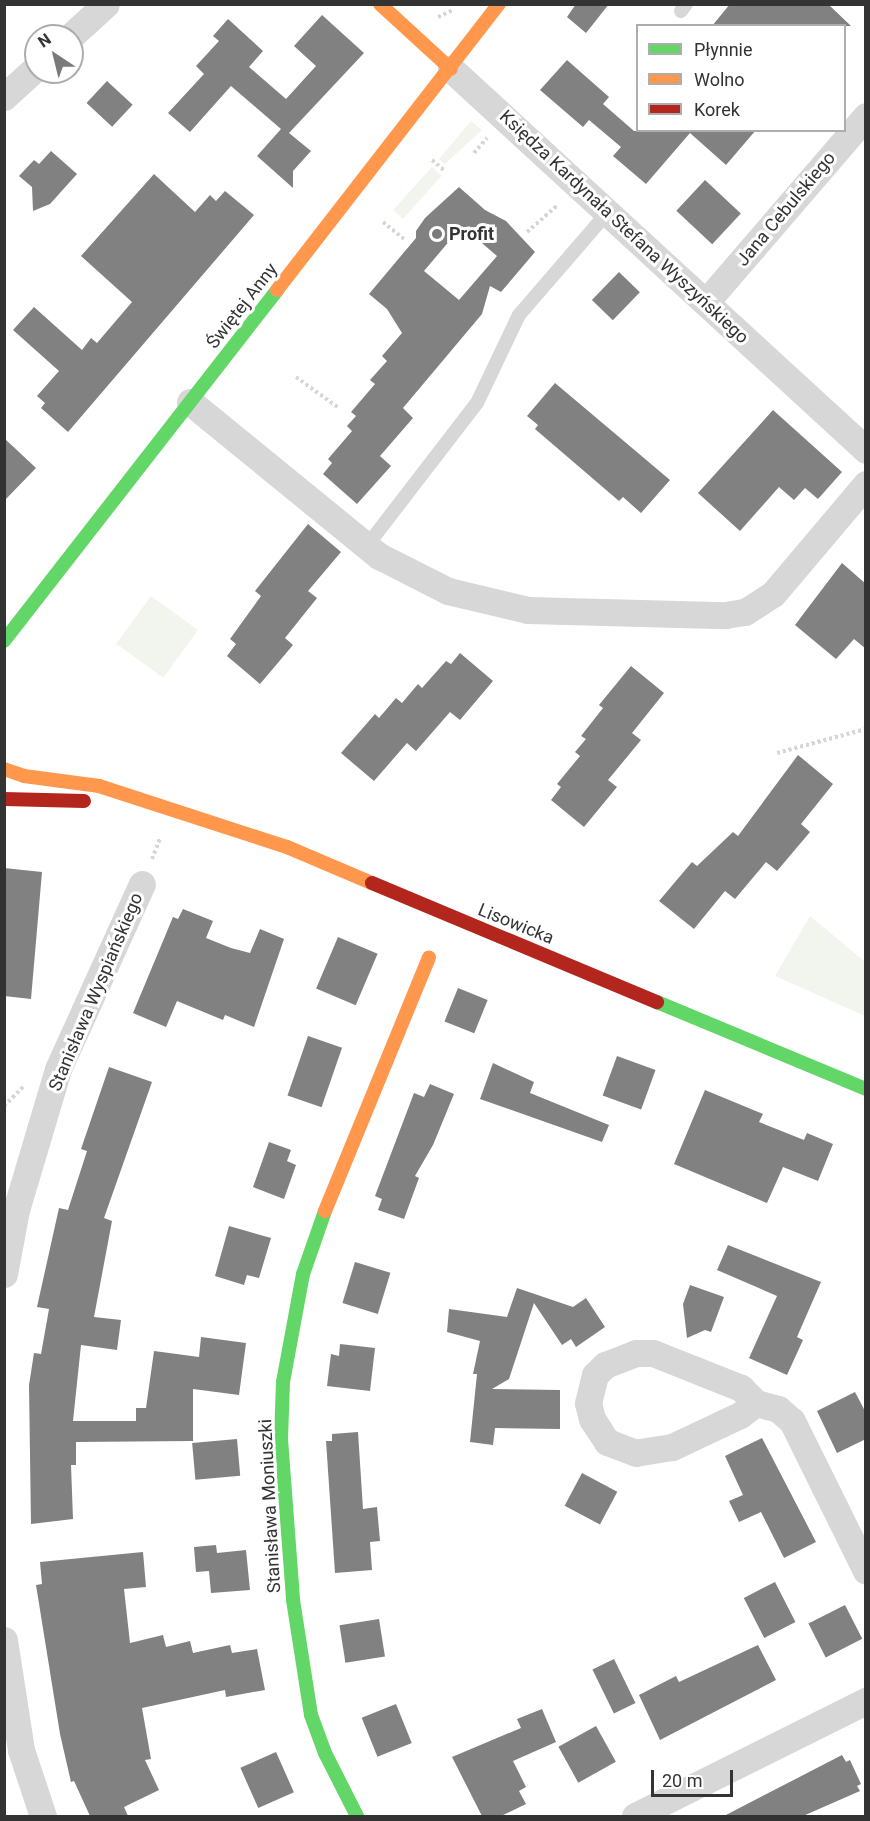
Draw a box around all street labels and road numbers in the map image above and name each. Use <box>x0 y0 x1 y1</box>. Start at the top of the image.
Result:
street label: Księdza Kardynała Stefana Wyszyńskiego <box>495 106 753 348</box>
street label: Jana Cebulskiego <box>732 148 840 270</box>
street label: Świętej Anny <box>202 259 282 353</box>
street label: Stanisława Wyspiańskiego <box>44 890 148 1094</box>
street label: Lisowicka <box>475 899 557 949</box>
street label: Stanisława Moniuszki <box>255 1418 285 1594</box>

